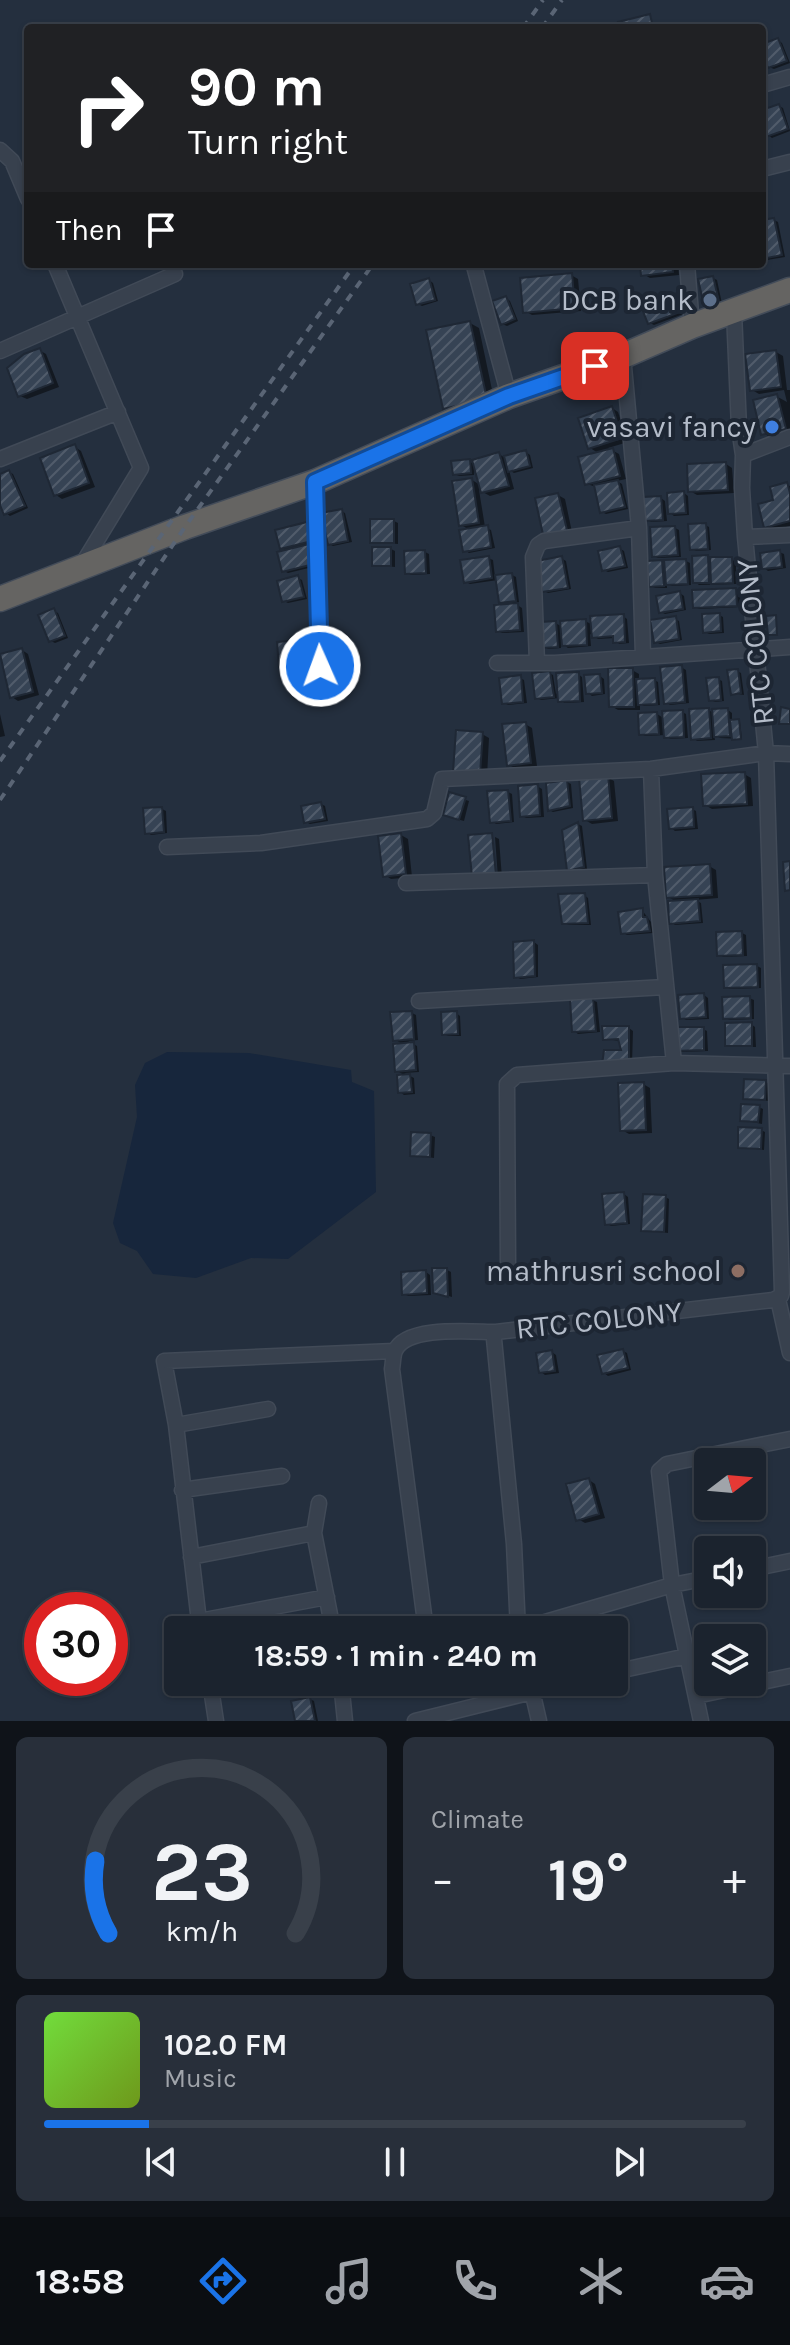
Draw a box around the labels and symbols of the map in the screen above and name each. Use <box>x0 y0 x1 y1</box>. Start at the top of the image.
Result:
place label: DCB bank <box>561 282 694 318</box>
marker: DCB bank <box>701 291 719 309</box>
pin <box>561 332 629 400</box>
place label: vasavi fancy <box>587 409 756 445</box>
marker: vasavi fancy <box>763 418 781 436</box>
street label: RTC COLONY <box>728 557 782 727</box>
position arrow <box>278 624 362 708</box>
place label: mathrusri school <box>486 1253 722 1289</box>
marker: mathrusri school <box>729 1262 747 1280</box>
street label: RTC COLONY <box>514 1293 684 1347</box>
north arrow <box>694 1448 766 1520</box>
speed limit sign: 30 <box>24 1592 128 1696</box>

